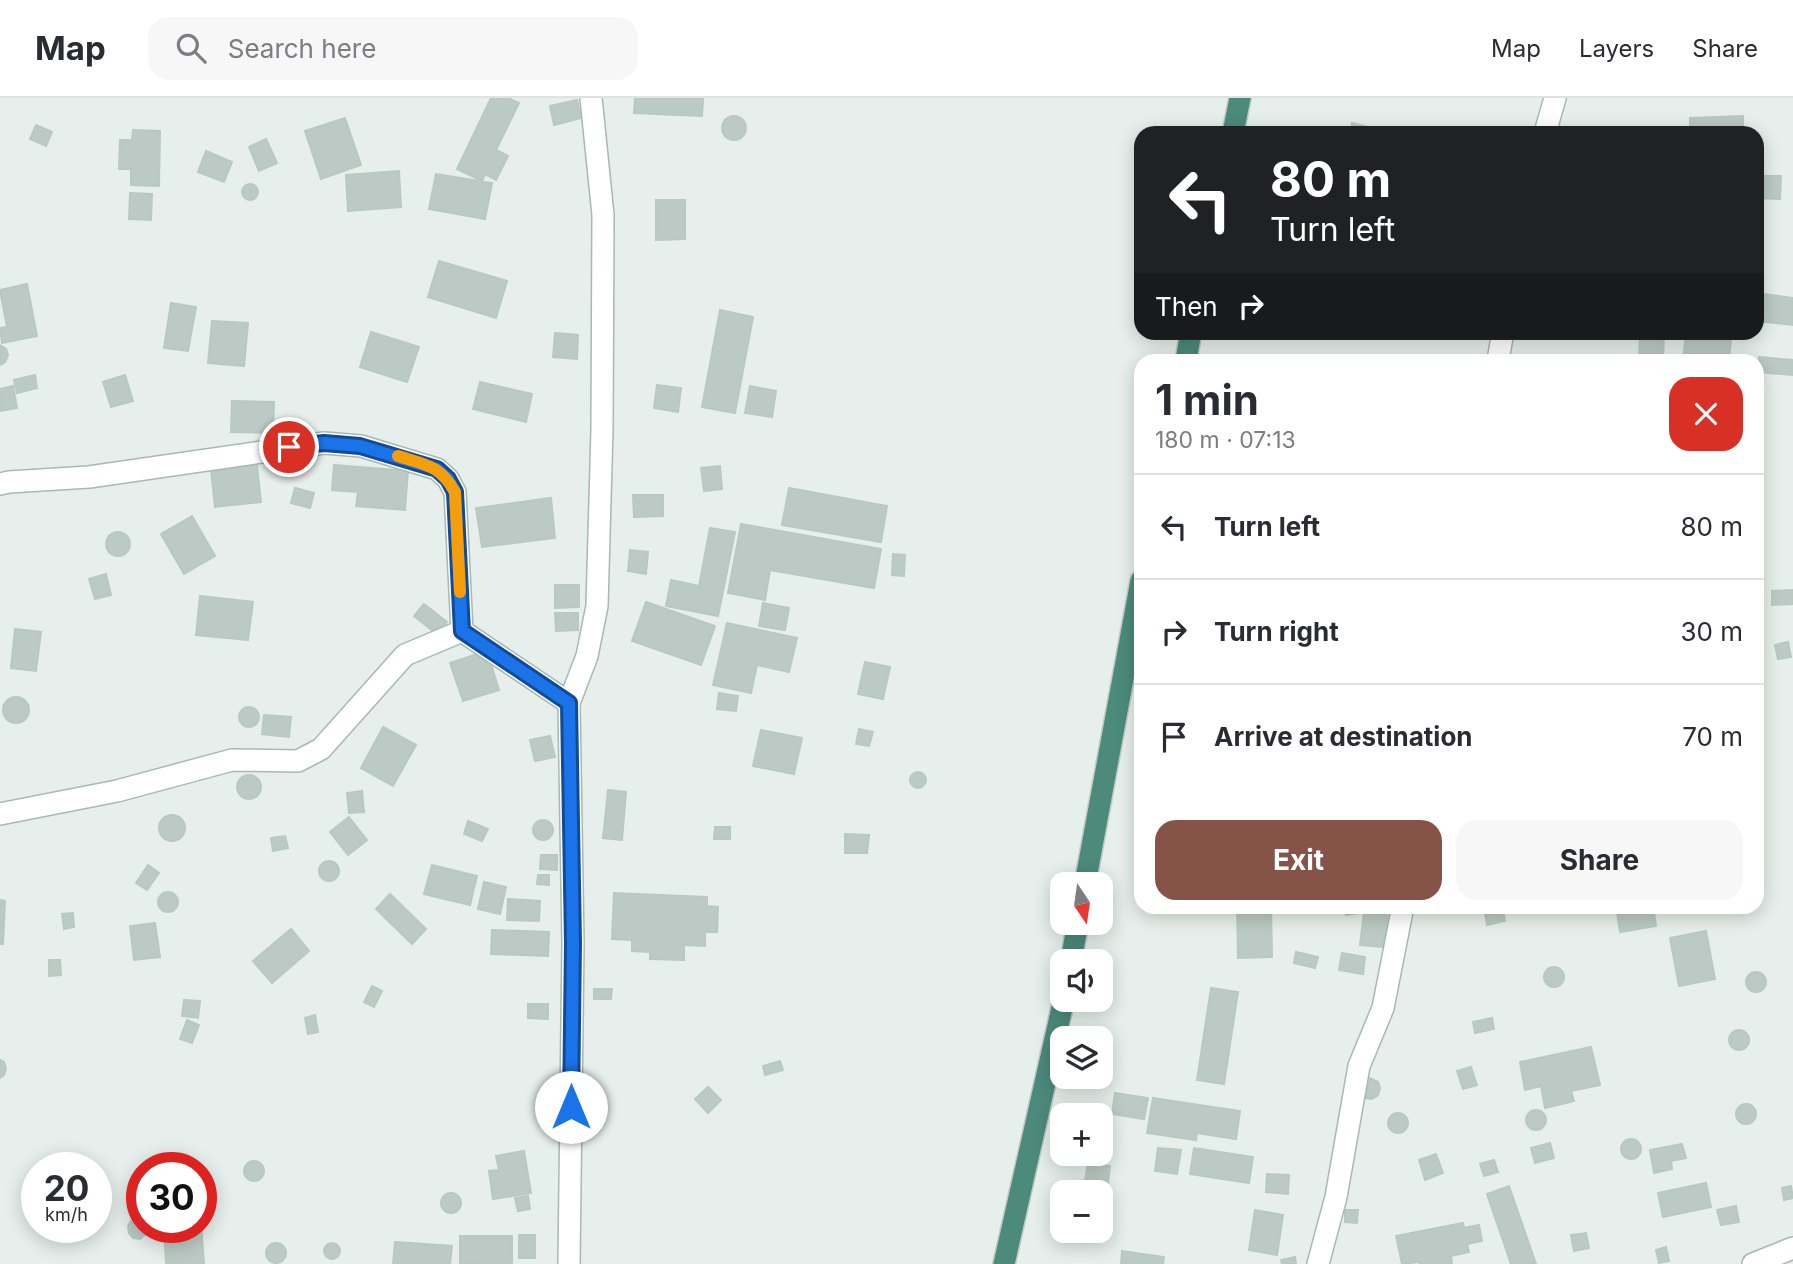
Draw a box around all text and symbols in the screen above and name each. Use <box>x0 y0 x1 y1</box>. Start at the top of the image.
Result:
search box <box>148 17 638 80</box>
text: Map <box>35 28 106 68</box>
icon: search <box>172 29 210 67</box>
text: Search here <box>228 33 376 64</box>
text: Map <box>1491 34 1541 63</box>
text: Layers <box>1579 34 1654 63</box>
text: Share <box>1692 34 1758 63</box>
text: 80 m <box>1270 150 1391 209</box>
icon: left <box>1155 154 1246 245</box>
text: Turn left <box>1270 210 1395 249</box>
icon: right <box>1232 287 1270 325</box>
text: Then <box>1155 291 1218 322</box>
text: 1 min <box>1155 374 1259 425</box>
button: close <box>1669 377 1743 451</box>
pin <box>259 417 319 477</box>
text: 180 m · 07:13 <box>1155 426 1296 454</box>
icon: arrive <box>270 428 308 466</box>
icon: left <box>1155 508 1193 546</box>
text: Turn left <box>1214 511 1320 542</box>
text: 80 m <box>1680 511 1743 542</box>
icon: right <box>1155 613 1193 651</box>
text: Turn right <box>1214 616 1339 647</box>
text: 30 m <box>1680 616 1743 647</box>
icon: arrive <box>1155 718 1193 756</box>
text: Arrive at destination <box>1214 721 1473 752</box>
text: 70 m <box>1682 721 1743 752</box>
button: Exit <box>1155 820 1442 900</box>
button: Share <box>1456 820 1743 900</box>
north arrow <box>1050 872 1113 934</box>
map controls <box>1050 872 1113 1243</box>
button: sound <box>1050 949 1113 1012</box>
button: layers <box>1050 1026 1113 1089</box>
position arrow <box>534 1070 608 1144</box>
button: + <box>1050 1103 1113 1166</box>
speed limit sign: 30 <box>126 1152 217 1243</box>
text: 20 <box>44 1167 89 1209</box>
button: − <box>1050 1180 1113 1243</box>
text: km/h <box>45 1204 88 1225</box>

